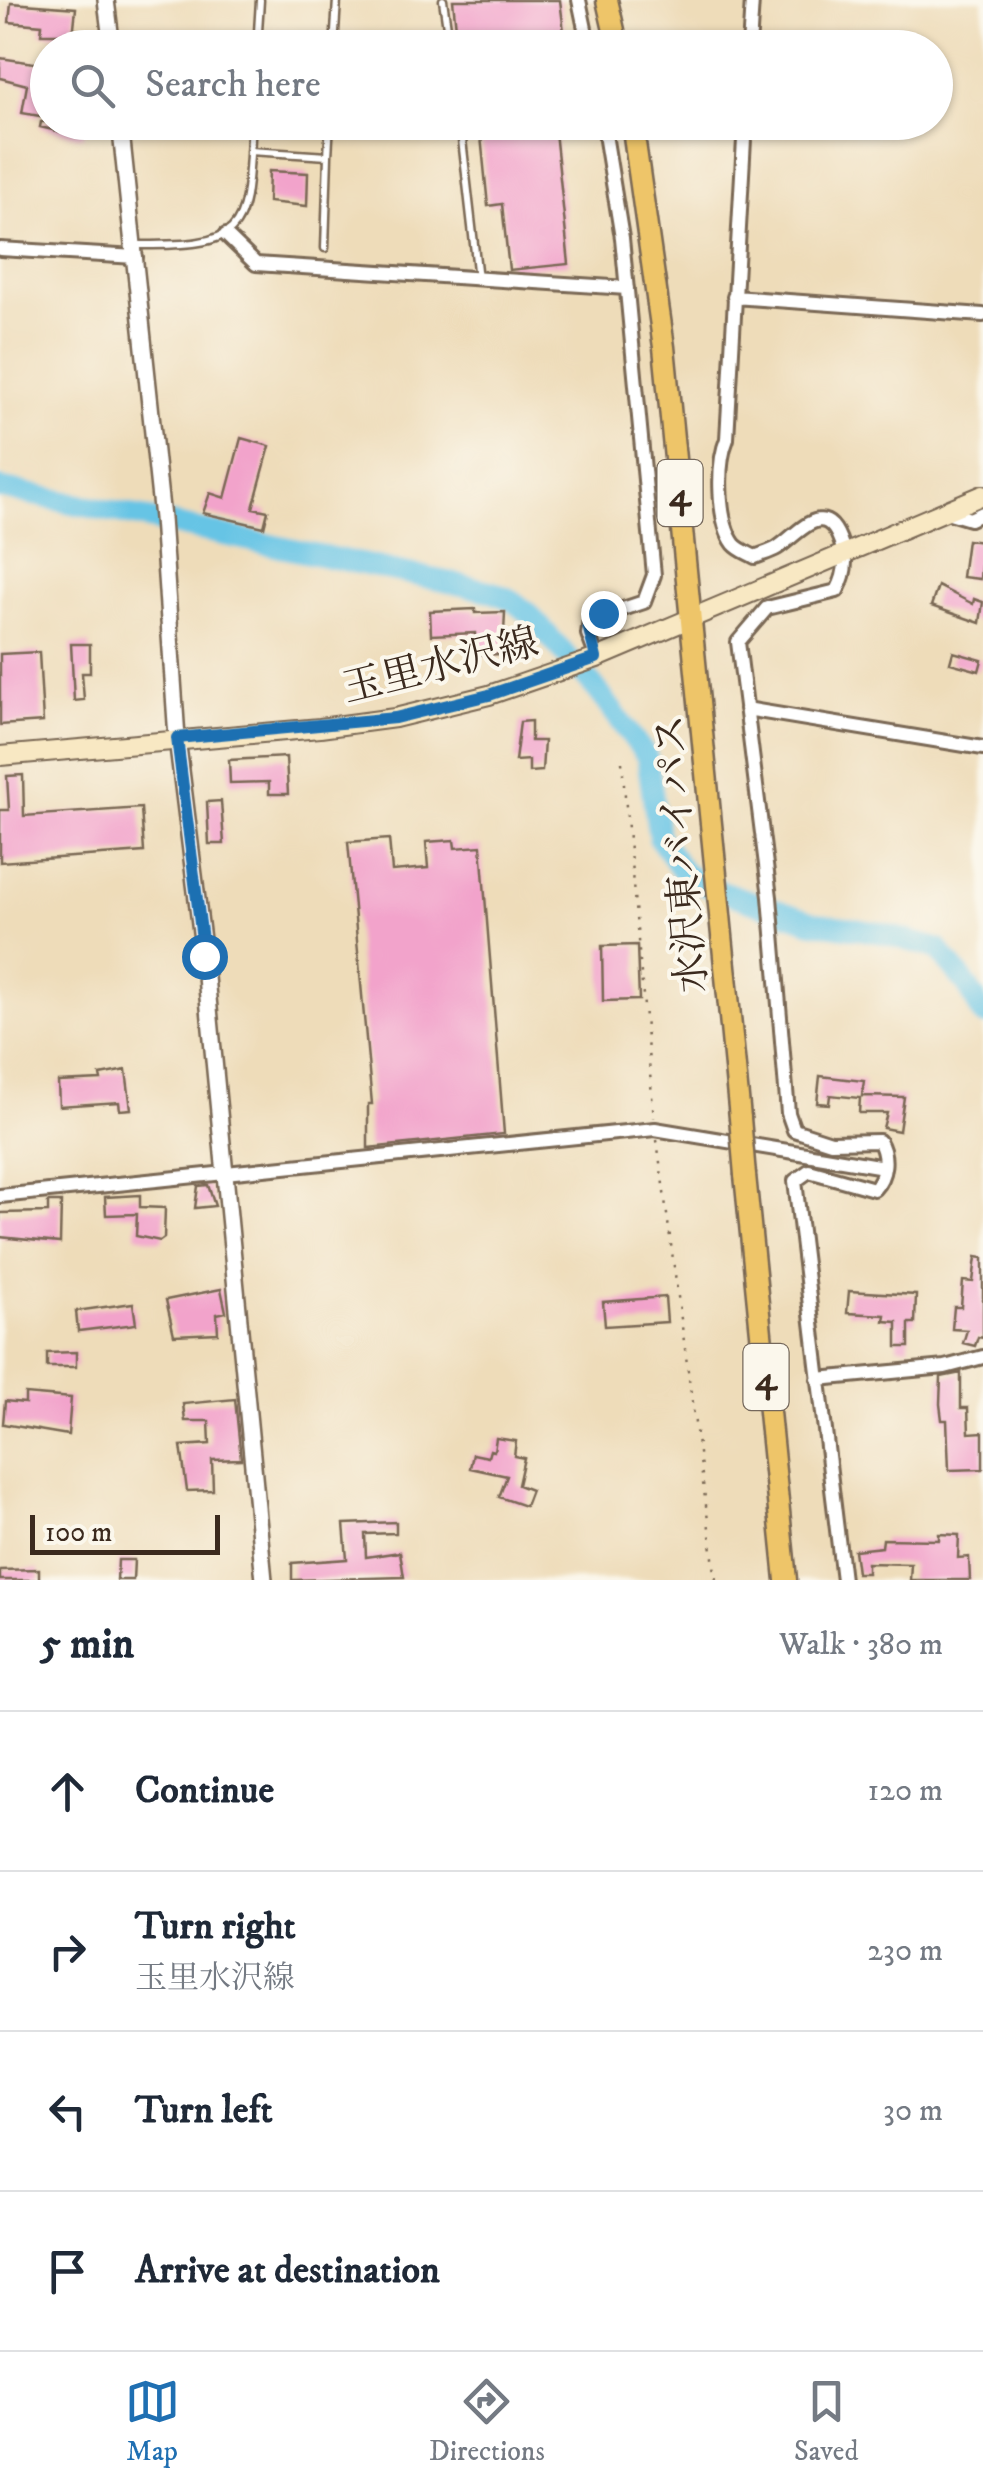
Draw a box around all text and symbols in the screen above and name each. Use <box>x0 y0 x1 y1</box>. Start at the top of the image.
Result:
search box <box>30 30 953 140</box>
icon: search <box>65 58 120 113</box>
text: Search here <box>145 61 321 109</box>
road number: 4 <box>658 460 702 526</box>
route end <box>581 591 627 637</box>
street label: 玉里水沢線 <box>338 618 544 715</box>
street label: 水沢東バイパス <box>646 712 720 995</box>
route start <box>182 934 228 980</box>
road number: 4 <box>744 1344 788 1410</box>
scale bar <box>30 1510 220 1554</box>
text: 100 m <box>45 1515 112 1550</box>
text: 5 min <box>40 1619 134 1671</box>
text: Walk · 380 m <box>779 1625 943 1665</box>
icon: ahead <box>40 1764 95 1819</box>
text: Continue <box>135 1767 274 1815</box>
text: 120 m <box>867 1771 943 1811</box>
text: Turn right <box>135 1903 296 1951</box>
icon: right <box>40 1924 95 1979</box>
text: 230 m <box>867 1931 943 1971</box>
text: 玉里水沢線 <box>135 1959 295 1999</box>
icon: left <box>40 2084 95 2139</box>
text: Turn left <box>135 2087 273 2135</box>
text: 30 m <box>883 2091 943 2131</box>
icon: arrive <box>40 2244 95 2299</box>
text: Arrive at destination <box>135 2247 440 2295</box>
tab: Map <box>125 2374 180 2469</box>
tab: Directions <box>429 2374 545 2469</box>
tab: Saved <box>794 2374 858 2469</box>

